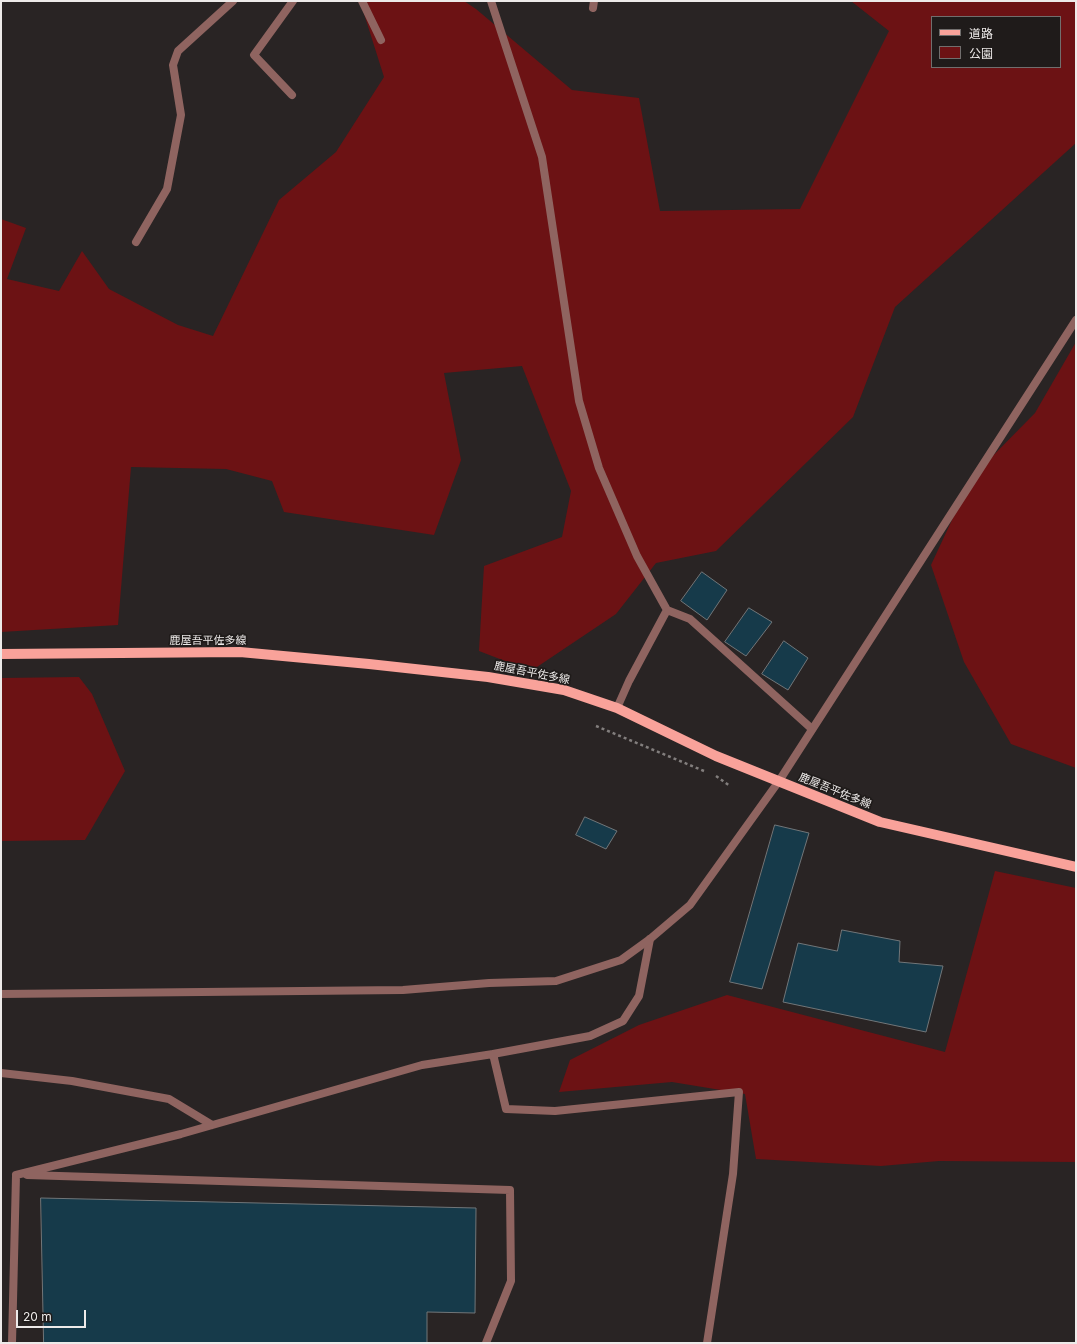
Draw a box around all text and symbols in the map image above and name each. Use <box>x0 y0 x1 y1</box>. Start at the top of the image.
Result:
legend <box>931 16 1061 68</box>
text: 道路 <box>969 26 993 41</box>
text: 公園 <box>969 46 993 61</box>
street label: 鹿屋吾平佐多線 <box>170 634 246 648</box>
street label: 鹿屋吾平佐多線 <box>493 659 571 687</box>
street label: 鹿屋吾平佐多線 <box>797 770 873 812</box>
scale bar <box>18 1302 88 1328</box>
text: 20 m <box>23 1309 52 1324</box>

